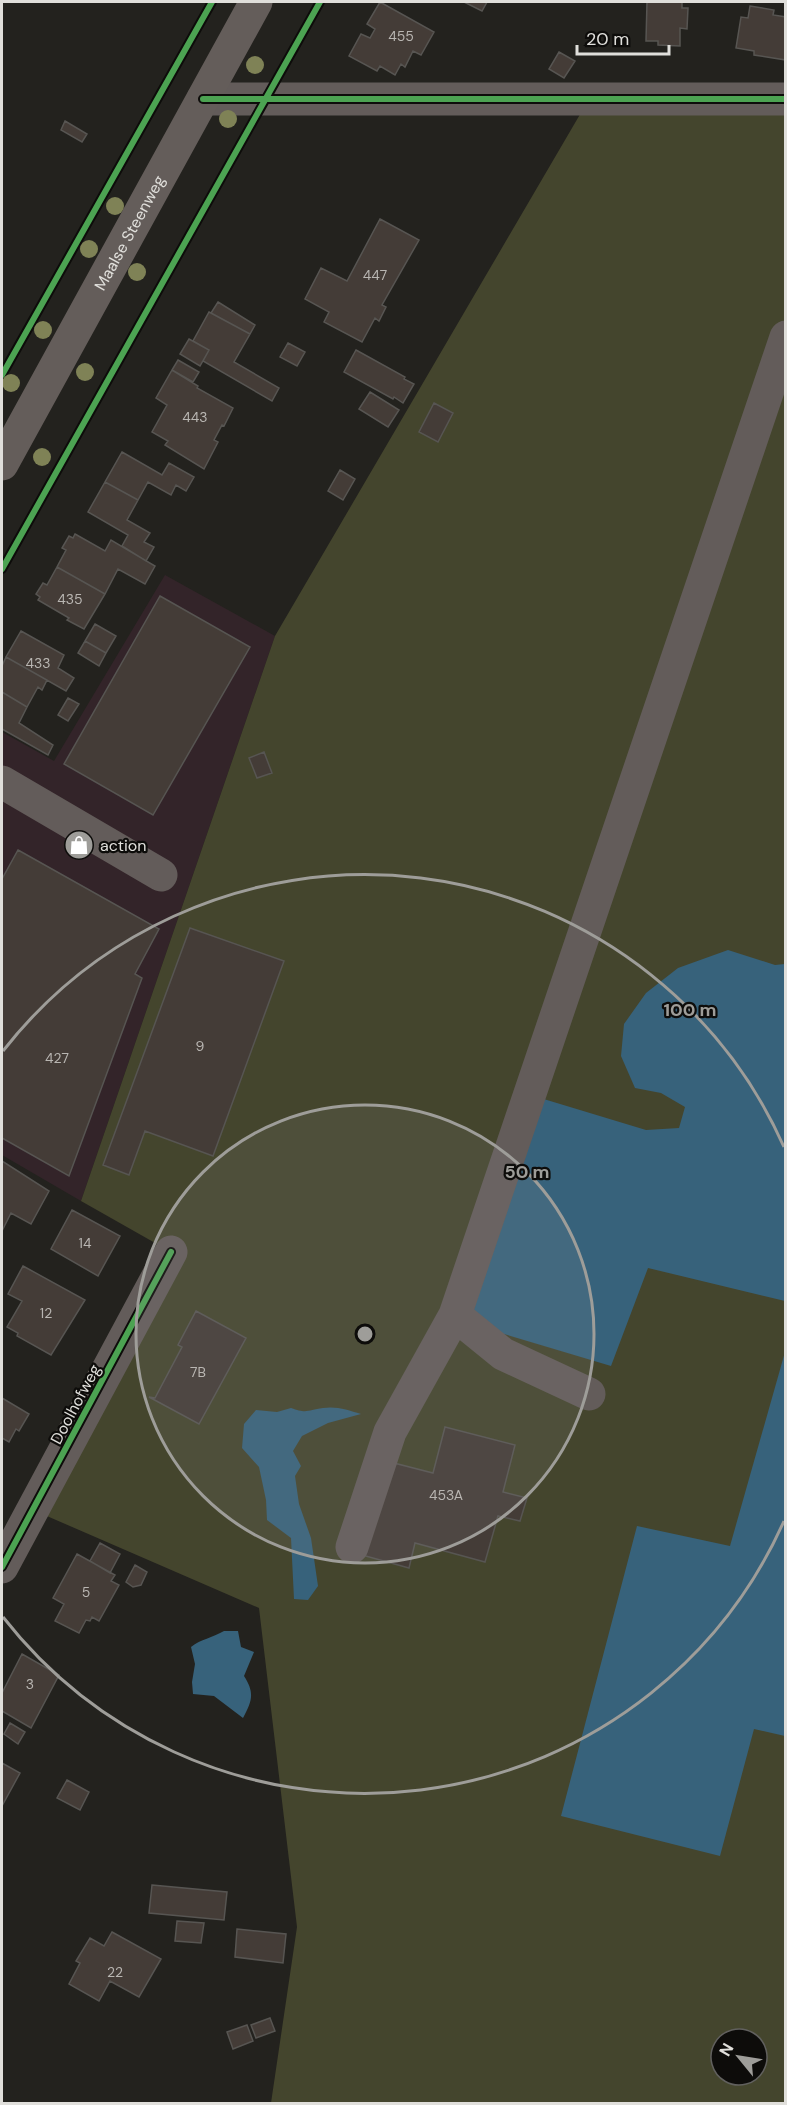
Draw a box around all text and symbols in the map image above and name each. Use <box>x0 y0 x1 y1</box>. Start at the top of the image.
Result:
scale bar <box>577 18 668 56</box>
house number: 455 <box>388 27 414 45</box>
text: 20 m <box>586 27 629 51</box>
street label: Maalse Steenweg <box>89 171 170 294</box>
house number: 447 <box>363 266 387 284</box>
house number: 443 <box>182 408 208 426</box>
house number: 435 <box>57 590 83 608</box>
house number: 433 <box>25 654 51 672</box>
shop icon: action <box>63 829 95 861</box>
place label: action <box>100 835 146 856</box>
text: 100 m <box>663 998 717 1022</box>
house number: 9 <box>196 1037 205 1055</box>
house number: 427 <box>45 1049 69 1067</box>
text: 50 m <box>504 1160 550 1184</box>
house number: 14 <box>79 1234 92 1252</box>
house number: 12 <box>40 1304 52 1322</box>
centre of rings <box>355 1324 375 1344</box>
street label: Doolhofweg <box>46 1361 105 1448</box>
house number: 7B <box>190 1363 206 1381</box>
house number: 453A <box>429 1486 463 1504</box>
house number: 5 <box>82 1583 90 1601</box>
house number: 3 <box>26 1675 34 1693</box>
house number: 22 <box>107 1963 123 1981</box>
north arrow <box>709 2027 769 2087</box>
text: N <box>714 2039 738 2060</box>

